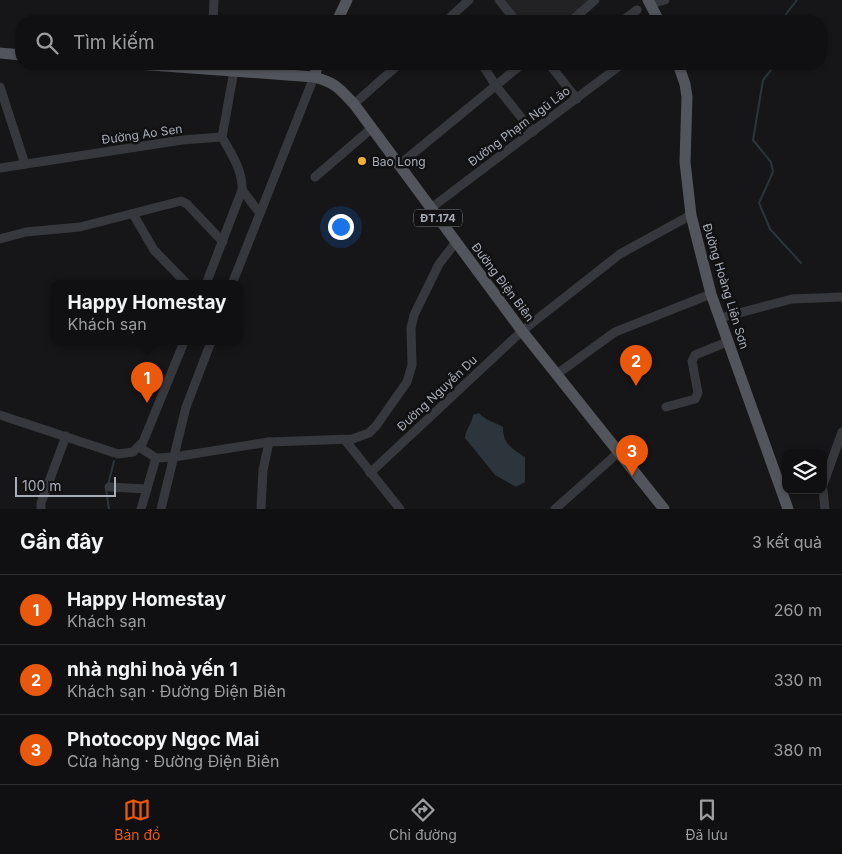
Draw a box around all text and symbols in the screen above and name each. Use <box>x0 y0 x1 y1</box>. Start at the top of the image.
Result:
search box <box>15 15 827 70</box>
icon: search <box>33 29 61 57</box>
text: Tìm kiếm <box>73 31 155 54</box>
street label: Đường Phạm Ngũ Lão <box>465 83 573 169</box>
street label: Đường Ao Sen <box>101 121 183 147</box>
place label: Bao Long <box>372 154 426 169</box>
marker: Bao Long <box>356 155 368 167</box>
road number: ĐT.174 <box>414 210 462 227</box>
your location <box>328 214 354 240</box>
street label: Đường Hoàng Liên Sơn <box>700 221 752 351</box>
street label: Đường Điện Biên <box>469 240 537 324</box>
popup <box>51 280 243 345</box>
text: Happy Homestay <box>67 291 227 314</box>
text: Khách sạn <box>67 314 147 334</box>
pin: 2 <box>620 345 652 386</box>
street label: Đường Nguyễn Du <box>394 352 480 434</box>
pin: 1 <box>131 362 163 403</box>
pin: 3 <box>616 435 648 476</box>
map controls <box>782 449 827 494</box>
button: layers <box>782 449 827 494</box>
scale bar <box>15 474 116 497</box>
text: 100 m <box>22 477 62 494</box>
text: Gần đây <box>20 529 104 554</box>
text: 3 kết quả <box>752 532 822 552</box>
text: Happy Homestay <box>67 588 226 611</box>
text: 1 <box>33 600 39 620</box>
text: 260 m <box>774 600 822 620</box>
text: Khách sạn <box>67 611 146 631</box>
text: nhà nghỉ hoà yến 1 <box>67 658 238 681</box>
text: 2 <box>31 670 41 690</box>
text: 330 m <box>774 670 822 690</box>
text: Khách sạn · Đường Điện Biên <box>67 681 286 701</box>
text: Photocopy Ngọc Mai <box>67 728 259 751</box>
text: 3 <box>31 740 41 760</box>
text: 380 m <box>774 740 822 760</box>
text: Cửa hàng · Đường Điện Biên <box>67 751 279 771</box>
tab: Bản đồ <box>114 796 160 843</box>
tab: Chỉ đường <box>389 796 457 843</box>
tab: Đã lưu <box>685 796 728 843</box>

